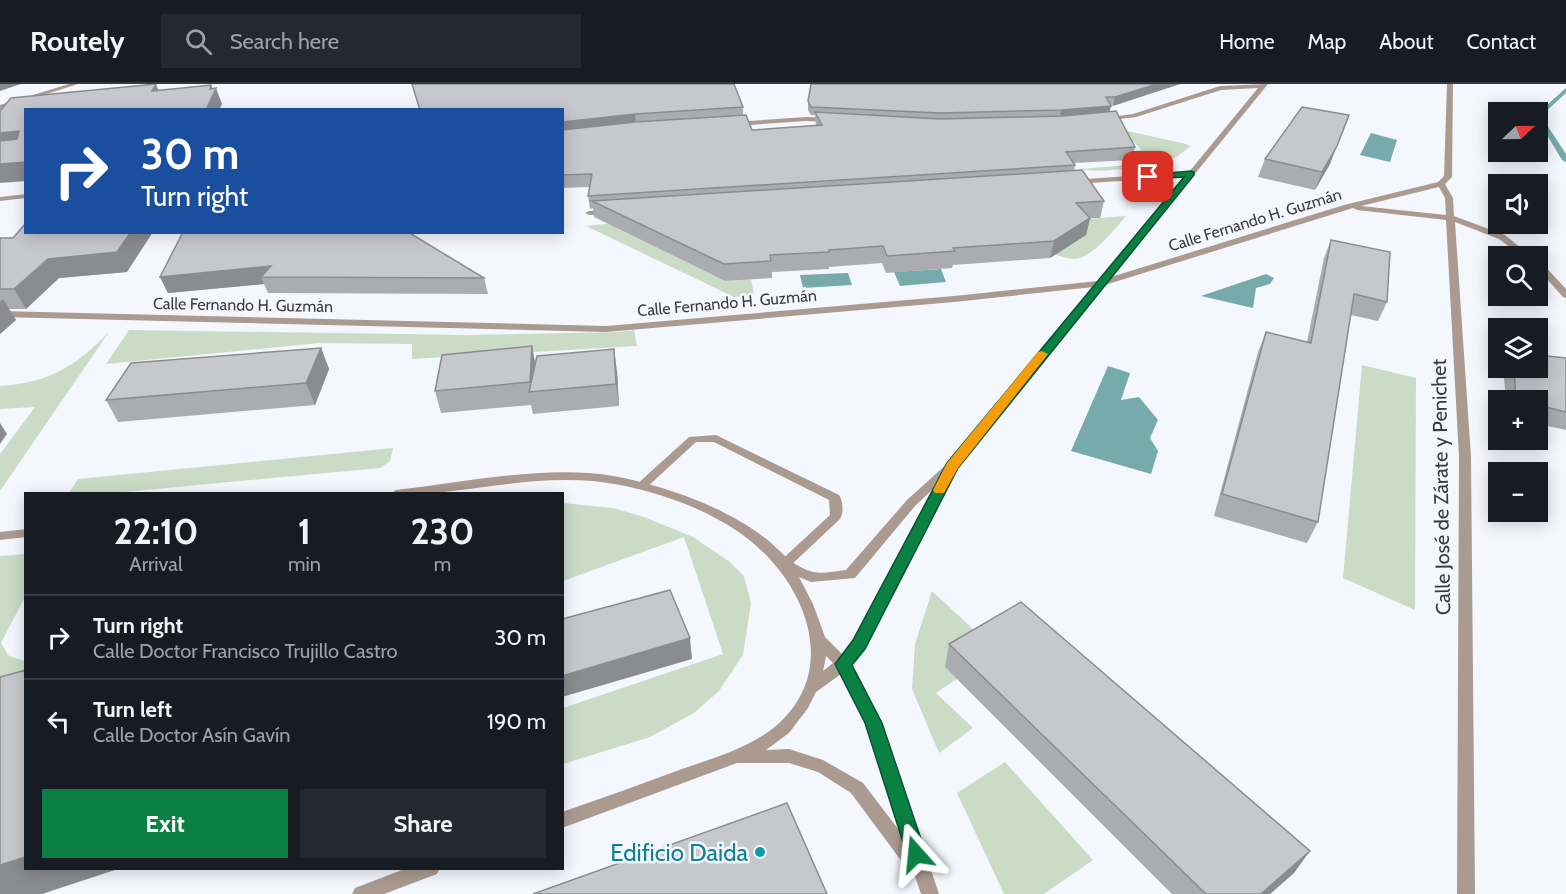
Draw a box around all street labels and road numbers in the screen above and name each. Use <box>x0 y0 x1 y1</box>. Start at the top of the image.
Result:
street label: Calle Fernando H. Guzmán <box>1166 185 1344 255</box>
street label: Calle Fernando H. Guzmán <box>637 286 818 320</box>
street label: Calle Fernando H. Guzmán <box>153 294 333 316</box>
street label: Calle José de Zárate y Penichet <box>1427 358 1455 615</box>

